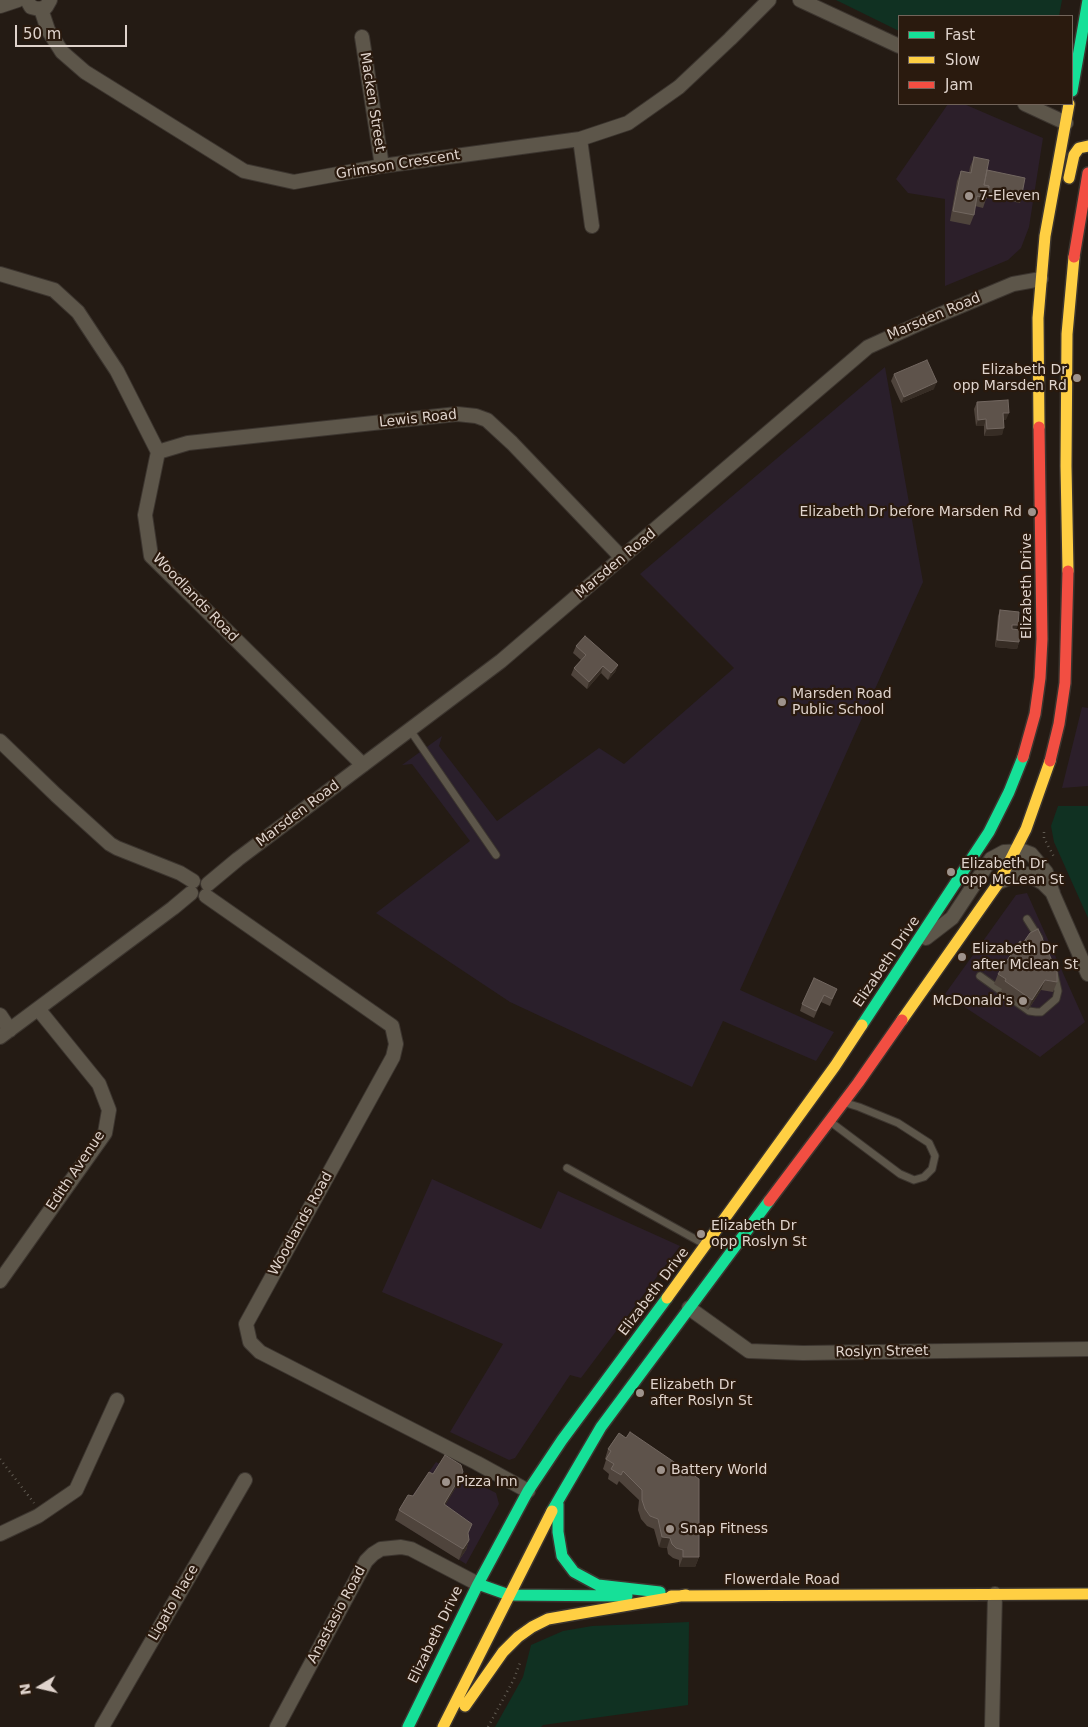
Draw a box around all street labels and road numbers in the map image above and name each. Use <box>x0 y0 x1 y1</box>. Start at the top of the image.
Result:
street label: Macken Street <box>356 51 388 153</box>
street label: Grimson Crescent <box>335 147 461 183</box>
street label: Marsden Road <box>885 290 983 344</box>
street label: Lewis Road <box>378 407 458 431</box>
street label: Marsden Road <box>572 526 660 602</box>
street label: Elizabeth Drive <box>1019 533 1035 639</box>
street label: Woodlands Road <box>149 550 241 646</box>
street label: Marsden Road <box>253 777 343 851</box>
street label: Elizabeth Drive <box>850 913 924 1011</box>
street label: Edith Avenue <box>43 1128 109 1214</box>
street label: Woodlands Road <box>265 1169 337 1279</box>
street label: Elizabeth Drive <box>615 1245 693 1339</box>
street label: Roslyn Street <box>835 1343 929 1361</box>
street label: Ligato Place <box>146 1562 202 1644</box>
street label: Anastasio Road <box>304 1564 370 1666</box>
street label: Flowerdale Road <box>724 1572 840 1588</box>
street label: Elizabeth Drive <box>405 1584 467 1686</box>

